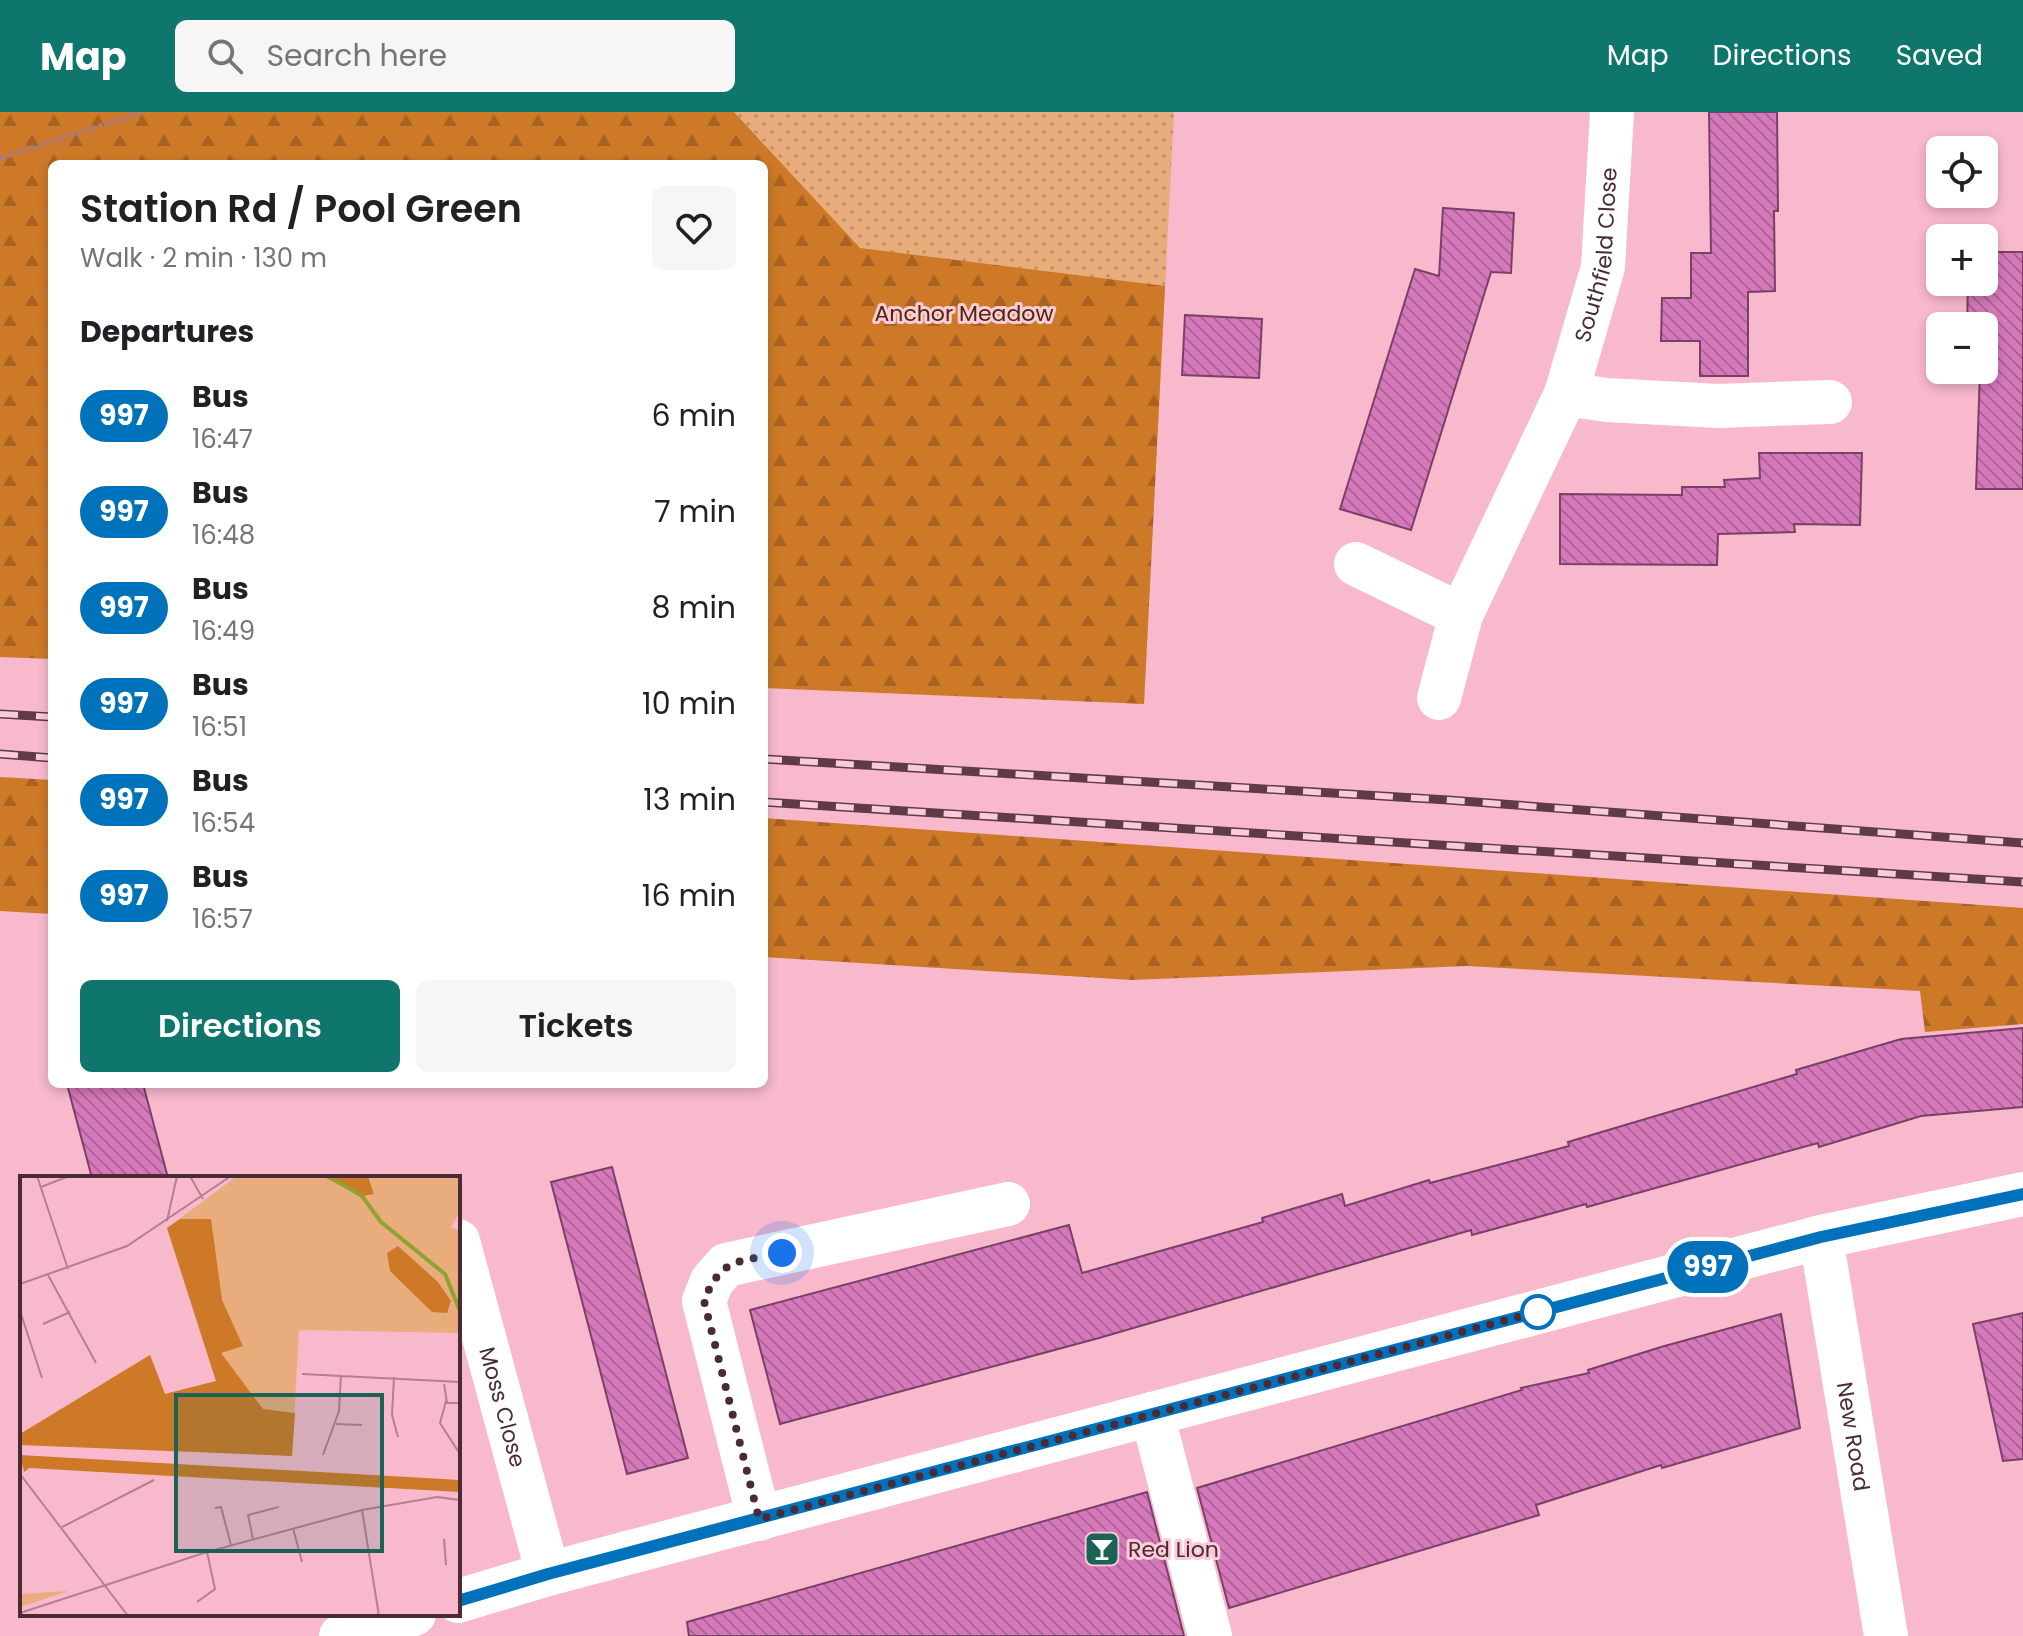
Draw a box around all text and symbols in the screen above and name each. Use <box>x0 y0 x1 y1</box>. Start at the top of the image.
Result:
search box <box>175 20 735 92</box>
text: Map <box>40 30 127 83</box>
icon: search <box>203 34 247 78</box>
text: Search here <box>267 34 447 77</box>
text: Map <box>1607 36 1669 75</box>
text: Directions <box>1713 36 1852 75</box>
text: Saved <box>1896 36 1983 75</box>
map controls <box>1926 136 1998 384</box>
button: locate <box>1926 136 1998 208</box>
street label: Southfield Close <box>1566 166 1624 346</box>
text: Station Rd / Pool Green <box>80 182 522 235</box>
button: heart <box>652 186 736 270</box>
button: + <box>1926 224 1998 296</box>
text: Walk · 2 min · 130 m <box>80 240 327 276</box>
park label: Anchor Meadow <box>875 298 1053 329</box>
text: Departures <box>80 310 254 353</box>
button: − <box>1926 312 1998 384</box>
text: Bus <box>192 375 249 418</box>
text: 6 min <box>651 394 736 437</box>
text: 997 <box>99 396 149 435</box>
text: 16:47 <box>192 421 253 457</box>
text: Bus <box>192 471 249 514</box>
text: 7 min <box>654 490 736 533</box>
text: 997 <box>99 492 149 531</box>
text: 16:48 <box>192 517 255 553</box>
text: Bus <box>192 567 249 610</box>
text: 8 min <box>652 586 736 629</box>
text: 997 <box>99 588 149 627</box>
text: 16:49 <box>192 613 255 649</box>
text: Bus <box>192 663 249 706</box>
text: 10 min <box>642 682 736 725</box>
text: 997 <box>99 684 149 723</box>
text: 16:51 <box>192 709 247 745</box>
text: Bus <box>192 759 249 802</box>
text: 13 min <box>643 778 736 821</box>
text: 997 <box>99 780 149 819</box>
text: 16:54 <box>192 805 255 841</box>
text: Bus <box>192 855 249 898</box>
text: 16 min <box>642 874 736 917</box>
text: 997 <box>99 876 149 915</box>
text: 16:57 <box>192 901 253 937</box>
button: Directions <box>80 980 400 1072</box>
button: Tickets <box>416 980 736 1072</box>
inset map <box>20 1176 460 1616</box>
your location <box>762 1233 802 1273</box>
line badge: 997 <box>1662 1241 1754 1293</box>
text: 997 <box>1683 1247 1733 1286</box>
unlabelled marker <box>1521 1295 1555 1329</box>
street label: Moss Close <box>472 1343 534 1471</box>
street label: New Road <box>1829 1379 1878 1493</box>
bar icon: Red Lion <box>1083 1530 1121 1568</box>
place label: Red Lion <box>1128 1534 1219 1565</box>

